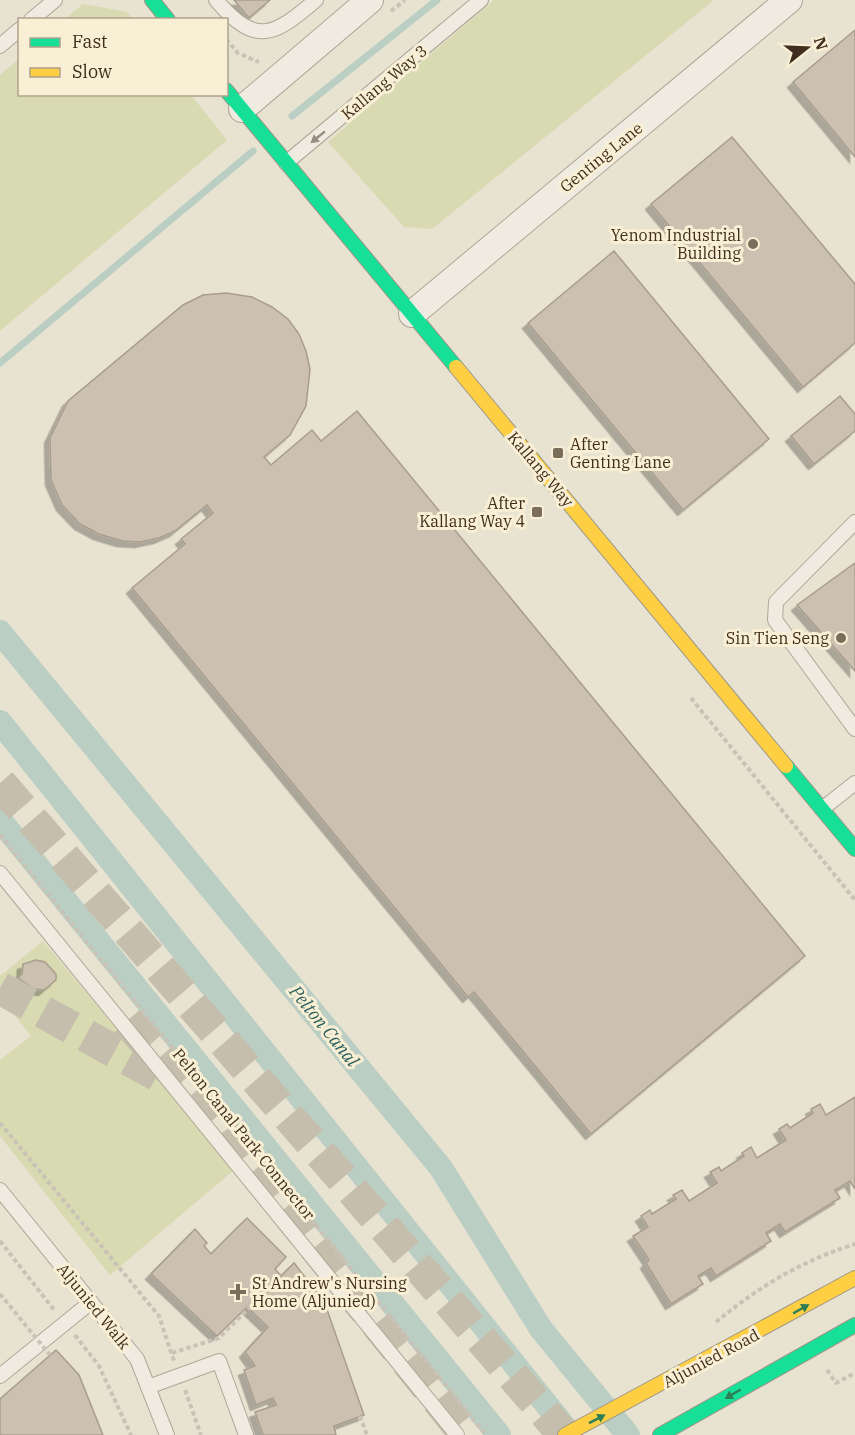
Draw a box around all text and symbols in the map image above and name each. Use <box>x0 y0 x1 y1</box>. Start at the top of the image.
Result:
legend <box>18 18 228 96</box>
north arrow <box>777 18 837 78</box>
text: Fast <box>72 30 107 53</box>
text: N <box>810 34 833 52</box>
street label: Kallang Way 3 <box>337 40 431 124</box>
text: Slow <box>72 60 112 83</box>
street label: Genting Lane <box>556 118 646 196</box>
one-way arrow <box>311 130 326 142</box>
place label: Yenom Industrial Building <box>611 225 741 263</box>
marker: Yenom Industrial Building <box>746 237 760 251</box>
street label: Kallang Way <box>504 427 579 511</box>
place label: After Genting Lane <box>570 434 671 472</box>
marker: After Genting Lane <box>551 446 565 460</box>
place label: After Kallang Way 4 <box>419 493 525 531</box>
marker: After Kallang Way 4 <box>530 505 544 519</box>
place label: Sin Tien Seng <box>726 628 829 648</box>
marker: Sin Tien Seng <box>834 631 848 645</box>
water label: Pelton Canal <box>284 980 365 1072</box>
street label: Pelton Canal Park Connector <box>169 1044 319 1224</box>
street label: Aljunied Walk <box>53 1259 135 1354</box>
place label: St Andrew's Nursing Home (Aljunied) <box>252 1273 407 1311</box>
marker: St Andrew's Nursing Home (Aljunied) <box>229 1283 247 1301</box>
one-way arrow <box>792 1304 809 1314</box>
street label: Aljunied Road <box>660 1324 763 1392</box>
one-way arrow <box>725 1389 742 1399</box>
one-way arrow <box>588 1414 605 1423</box>

